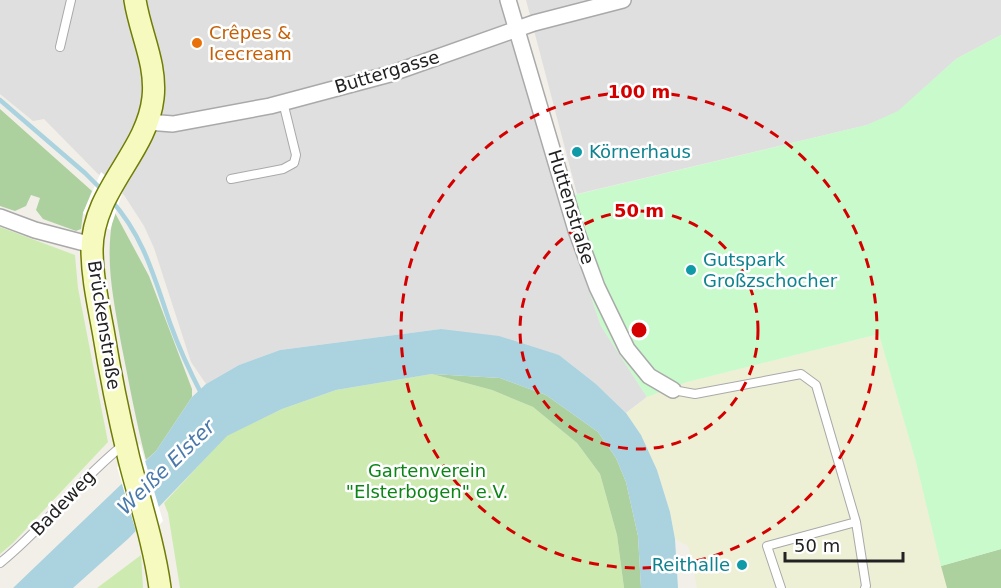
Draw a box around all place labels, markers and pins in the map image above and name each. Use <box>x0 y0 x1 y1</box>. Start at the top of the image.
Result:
place label: Crêpes & Icecream <box>209 22 292 64</box>
marker: Crêpes & Icecream <box>190 36 204 50</box>
place label: Körnerhaus <box>589 141 691 162</box>
marker: Körnerhaus <box>570 145 584 159</box>
place label: Gutspark Großzschocher <box>703 249 838 291</box>
marker: Gutspark Großzschocher <box>684 263 698 277</box>
centre of rings <box>629 320 649 340</box>
place label: Reithalle <box>652 554 730 575</box>
marker: Reithalle <box>735 558 749 572</box>

